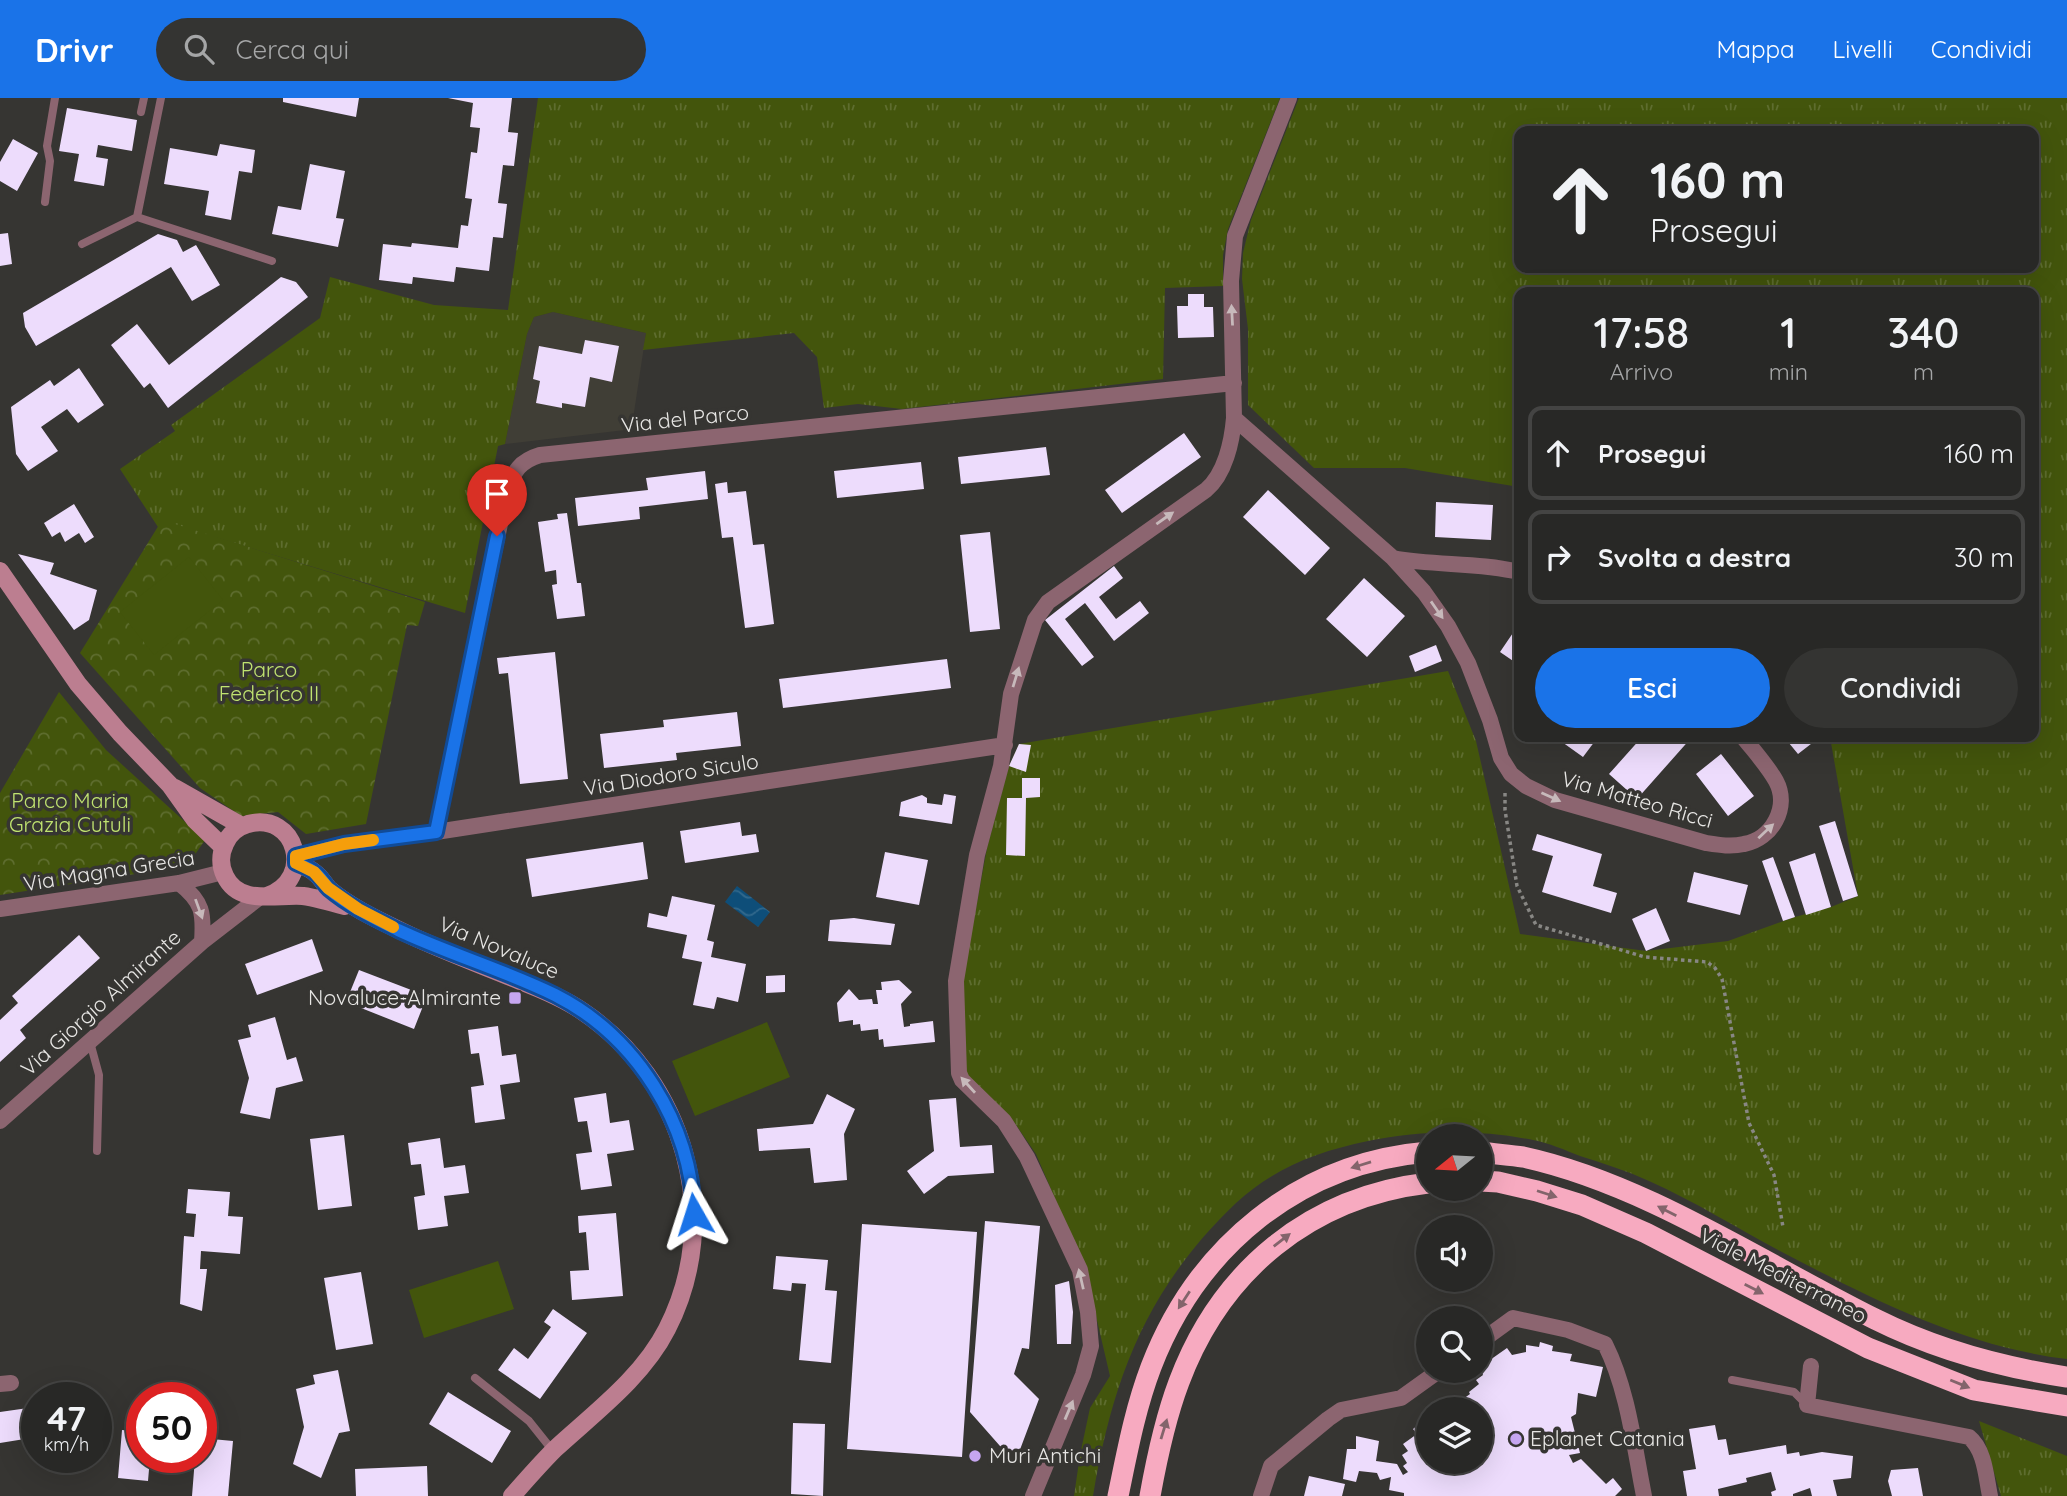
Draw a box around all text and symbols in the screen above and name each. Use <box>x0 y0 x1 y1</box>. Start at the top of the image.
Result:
search box <box>156 18 646 81</box>
text: Drivr <box>35 29 114 70</box>
icon: search <box>180 30 218 68</box>
text: Cerca qui <box>236 33 349 66</box>
text: Mappa <box>1717 34 1795 64</box>
text: Livelli <box>1833 34 1893 64</box>
text: Condividi <box>1931 34 2032 64</box>
text: 160 m <box>1650 149 1785 210</box>
icon: ahead <box>1535 154 1626 245</box>
text: Prosegui <box>1650 210 1778 250</box>
one-way arrow <box>1227 304 1238 326</box>
text: 17:58 <box>1594 306 1689 359</box>
text: 1 <box>1780 306 1796 359</box>
text: 340 <box>1888 306 1959 359</box>
text: Arrivo <box>1610 357 1673 386</box>
text: min <box>1769 357 1808 386</box>
text: m <box>1913 357 1934 386</box>
street label: Via del Parco <box>620 398 750 438</box>
icon: ahead <box>1539 434 1577 472</box>
text: Prosegui <box>1598 437 1706 470</box>
text: 160 m <box>1944 437 2014 470</box>
pin <box>467 464 527 536</box>
icon: arrive <box>478 475 516 513</box>
one-way arrow <box>1156 512 1175 525</box>
icon: right <box>1539 538 1577 576</box>
text: Svolta a destra <box>1598 541 1791 574</box>
text: 30 m <box>1954 541 2014 574</box>
one-way arrow <box>1430 601 1444 619</box>
button: Esci <box>1535 648 1770 728</box>
button: Condividi <box>1784 648 2018 728</box>
park label: Parco Federico II <box>219 656 319 706</box>
one-way arrow <box>1011 667 1021 688</box>
street label: Via Diodoro Siculo <box>581 747 760 801</box>
street label: Via Matteo Ricci <box>1559 765 1716 833</box>
park label: Parco Maria Grazia Cutuli <box>9 787 131 837</box>
one-way arrow <box>1540 792 1561 803</box>
one-way arrow <box>1758 823 1775 839</box>
street label: Via Magna Grecia <box>21 844 196 896</box>
one-way arrow <box>194 899 205 920</box>
street label: Via Novaluce <box>435 910 563 984</box>
street label: Via Giorgio Almirante <box>15 924 186 1081</box>
place label: Novaluce-Almirante <box>308 984 501 1010</box>
marker: Novaluce-Almirante <box>507 990 523 1006</box>
one-way arrow <box>960 1076 976 1094</box>
north arrow <box>1416 1124 1493 1200</box>
map controls <box>1416 1124 1493 1474</box>
one-way arrow <box>1351 1160 1372 1171</box>
position arrow <box>657 1177 731 1251</box>
one-way arrow <box>1537 1189 1558 1200</box>
one-way arrow <box>1657 1205 1677 1216</box>
button: sound <box>1416 1215 1493 1292</box>
street label: Viale Mediterraneo <box>1696 1222 1871 1328</box>
one-way arrow <box>1273 1232 1291 1247</box>
one-way arrow <box>1076 1268 1087 1290</box>
one-way arrow <box>1744 1282 1764 1294</box>
one-way arrow <box>1178 1290 1191 1310</box>
button: search <box>1416 1306 1493 1383</box>
one-way arrow <box>1949 1379 1970 1390</box>
speed limit sign: 50 <box>126 1382 217 1473</box>
text: 47 <box>47 1396 86 1440</box>
button: layers <box>1416 1397 1493 1474</box>
one-way arrow <box>1064 1400 1075 1421</box>
one-way arrow <box>1160 1419 1170 1440</box>
place label: Eplanet Catania <box>1530 1425 1685 1451</box>
marker: Eplanet Catania <box>1508 1431 1524 1447</box>
text: km/h <box>44 1433 89 1456</box>
place label: Muri Antichi <box>989 1442 1101 1468</box>
marker: Muri Antichi <box>967 1448 983 1464</box>

